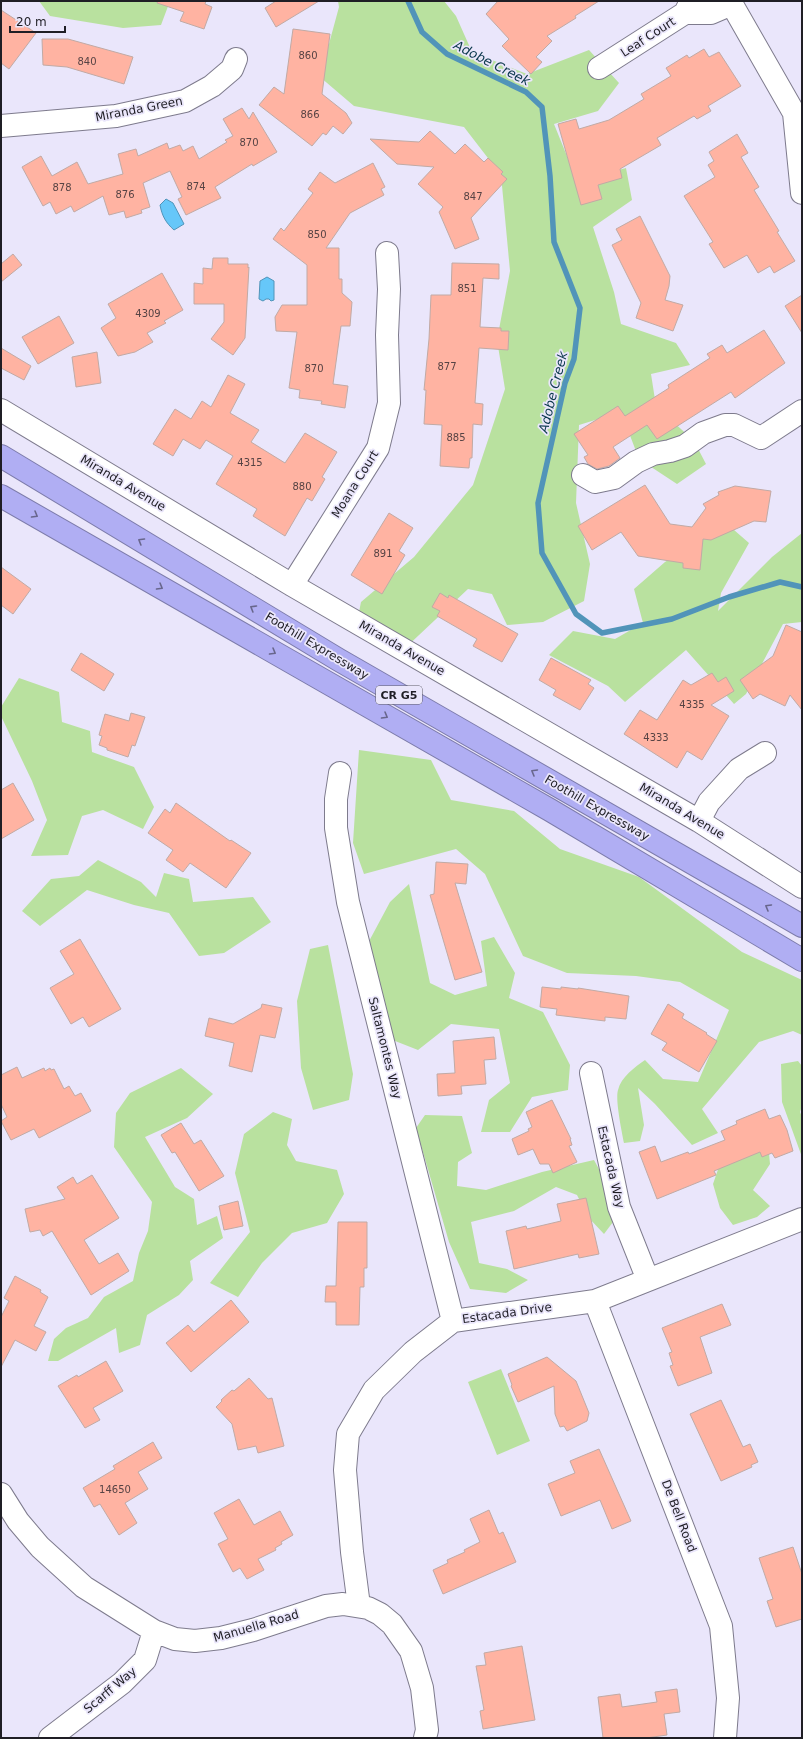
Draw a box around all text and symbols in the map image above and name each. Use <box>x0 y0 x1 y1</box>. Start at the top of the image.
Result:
scale bar <box>10 8 65 34</box>
street label: Leaf Court <box>618 14 678 60</box>
text: 20 m <box>16 15 47 29</box>
water label: Adobe Creek <box>451 37 533 89</box>
house number: 860 <box>298 50 318 61</box>
house number: 840 <box>77 56 97 67</box>
street label: Miranda Green <box>94 94 184 124</box>
house number: 866 <box>300 109 320 120</box>
house number: 870 <box>239 137 259 148</box>
house number: 874 <box>186 181 206 192</box>
house number: 878 <box>52 182 72 193</box>
house number: 876 <box>115 189 135 200</box>
house number: 847 <box>463 191 483 202</box>
house number: 850 <box>307 229 327 240</box>
house number: 851 <box>457 283 477 294</box>
house number: 4309 <box>135 308 161 319</box>
water label: Adobe Creek <box>535 349 570 435</box>
house number: 877 <box>437 361 457 372</box>
house number: 870 <box>304 363 324 374</box>
house number: 885 <box>446 432 466 443</box>
street label: Moana Court <box>329 447 381 520</box>
street label: Miranda Avenue <box>78 452 168 514</box>
house number: 4315 <box>237 457 263 468</box>
house number: 880 <box>292 481 312 492</box>
one-way arrow <box>31 511 38 518</box>
one-way arrow <box>138 538 145 545</box>
house number: 891 <box>373 548 393 559</box>
one-way arrow <box>156 582 163 589</box>
one-way arrow <box>250 605 257 613</box>
street label: Foothill Expressway <box>263 610 371 682</box>
street label: Miranda Avenue <box>357 618 447 678</box>
one-way arrow <box>268 647 276 654</box>
road number: CR G5 <box>376 686 422 704</box>
house number: 4335 <box>679 699 705 710</box>
one-way arrow <box>381 712 388 719</box>
house number: 4333 <box>643 732 669 743</box>
one-way arrow <box>531 770 538 777</box>
street label: Foothill Expressway <box>542 772 652 844</box>
street label: Miranda Avenue <box>637 780 727 842</box>
one-way arrow <box>765 904 773 911</box>
street label: Saltamontes Way <box>366 996 404 1100</box>
street label: Estacada Way <box>595 1124 627 1210</box>
street label: Estacada Drive <box>461 1300 553 1326</box>
street label: De Bell Road <box>659 1478 699 1554</box>
house number: 14650 <box>99 1484 131 1495</box>
street label: Manuella Road <box>212 1607 300 1645</box>
street label: Scarff Way <box>81 1664 139 1716</box>

